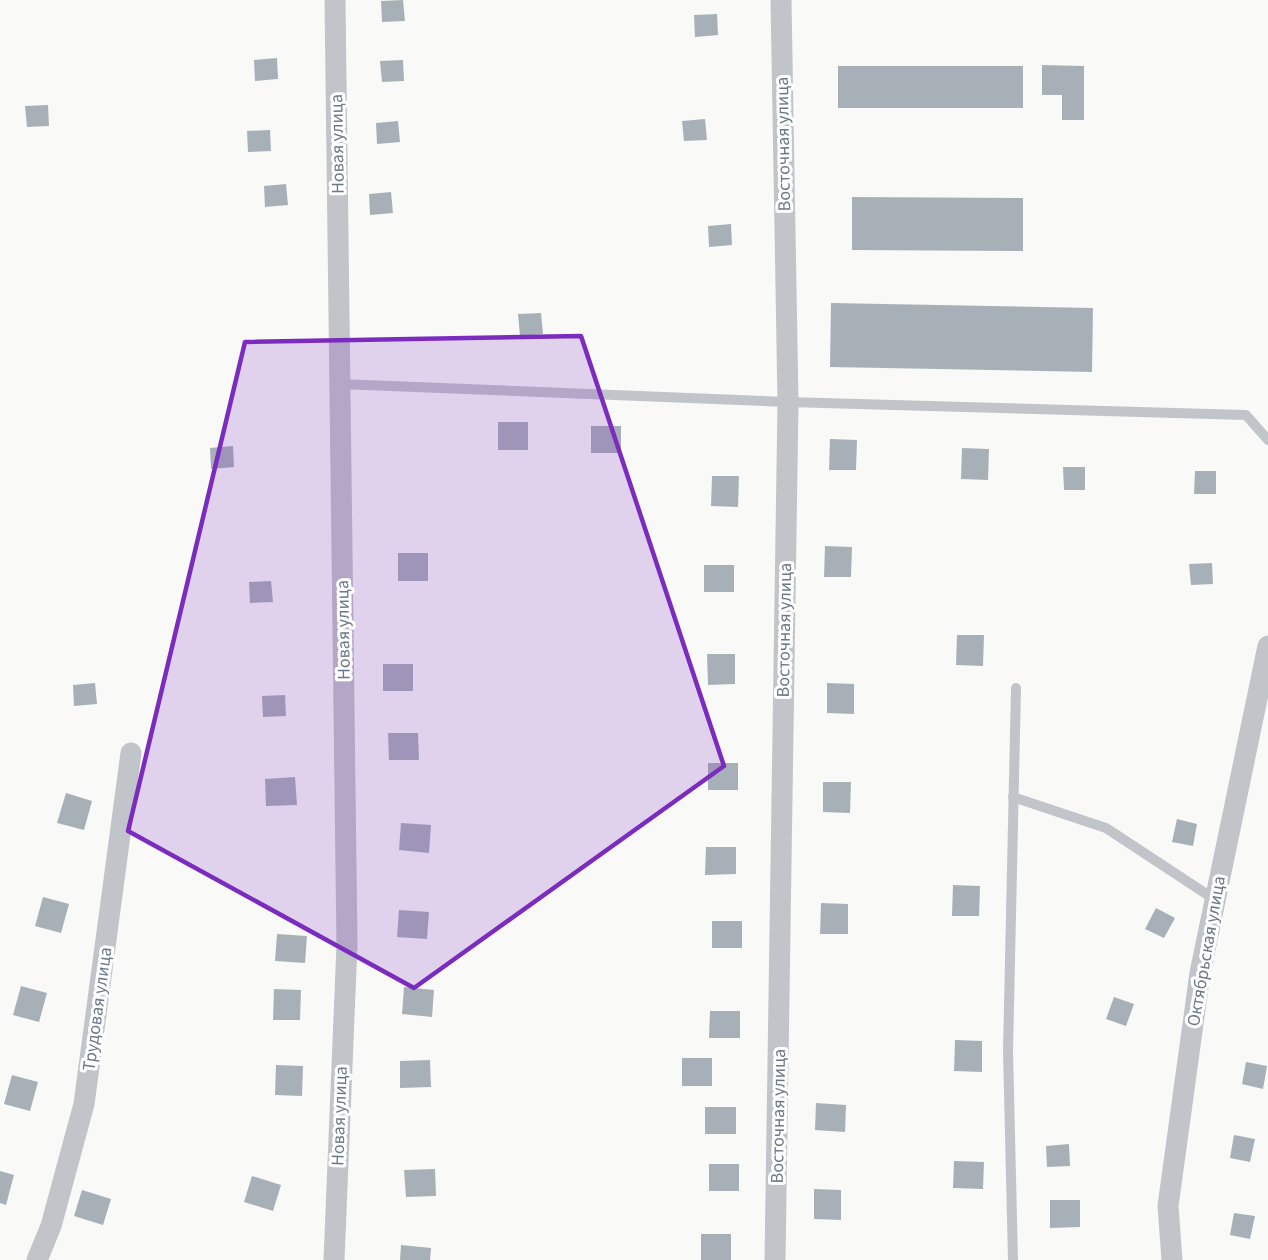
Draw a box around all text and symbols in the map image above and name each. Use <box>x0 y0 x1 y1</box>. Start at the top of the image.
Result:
street label: Восточная улица <box>770 76 797 212</box>
street label: Новая улица <box>324 94 351 194</box>
street label: Восточная улица <box>771 562 798 698</box>
street label: Новая улица <box>330 580 357 680</box>
street label: Октябрьская улица <box>1181 874 1232 1028</box>
street label: Трудовая улица <box>76 946 119 1073</box>
street label: Восточная улица <box>765 1048 792 1184</box>
street label: Новая улица <box>325 1066 354 1166</box>

